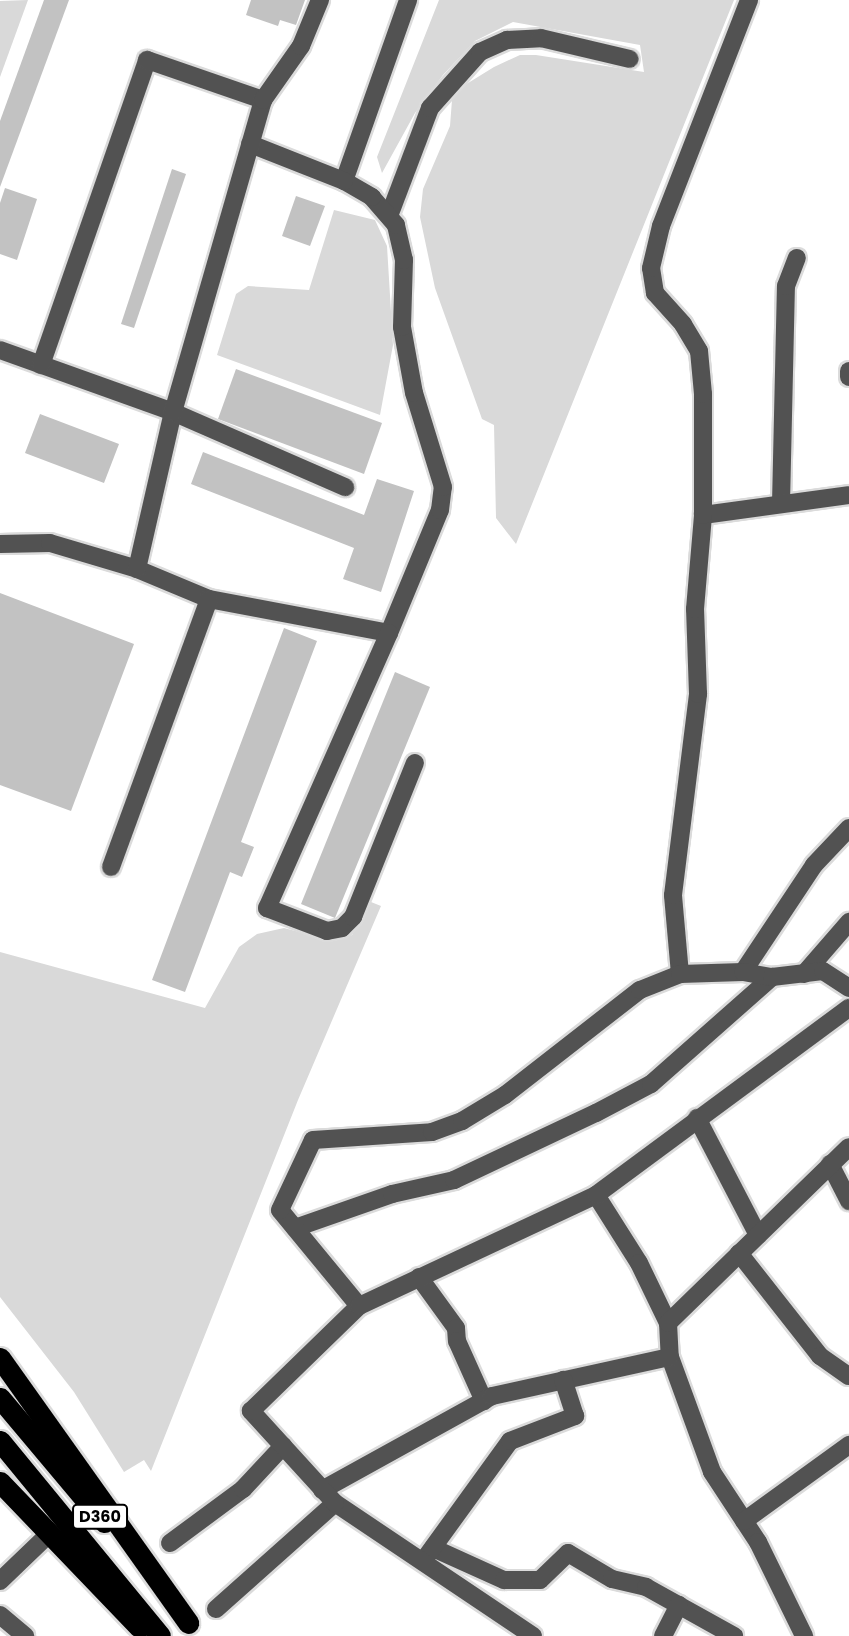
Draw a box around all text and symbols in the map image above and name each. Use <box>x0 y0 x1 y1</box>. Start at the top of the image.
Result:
road number: D360 <box>72 1504 128 1530</box>

